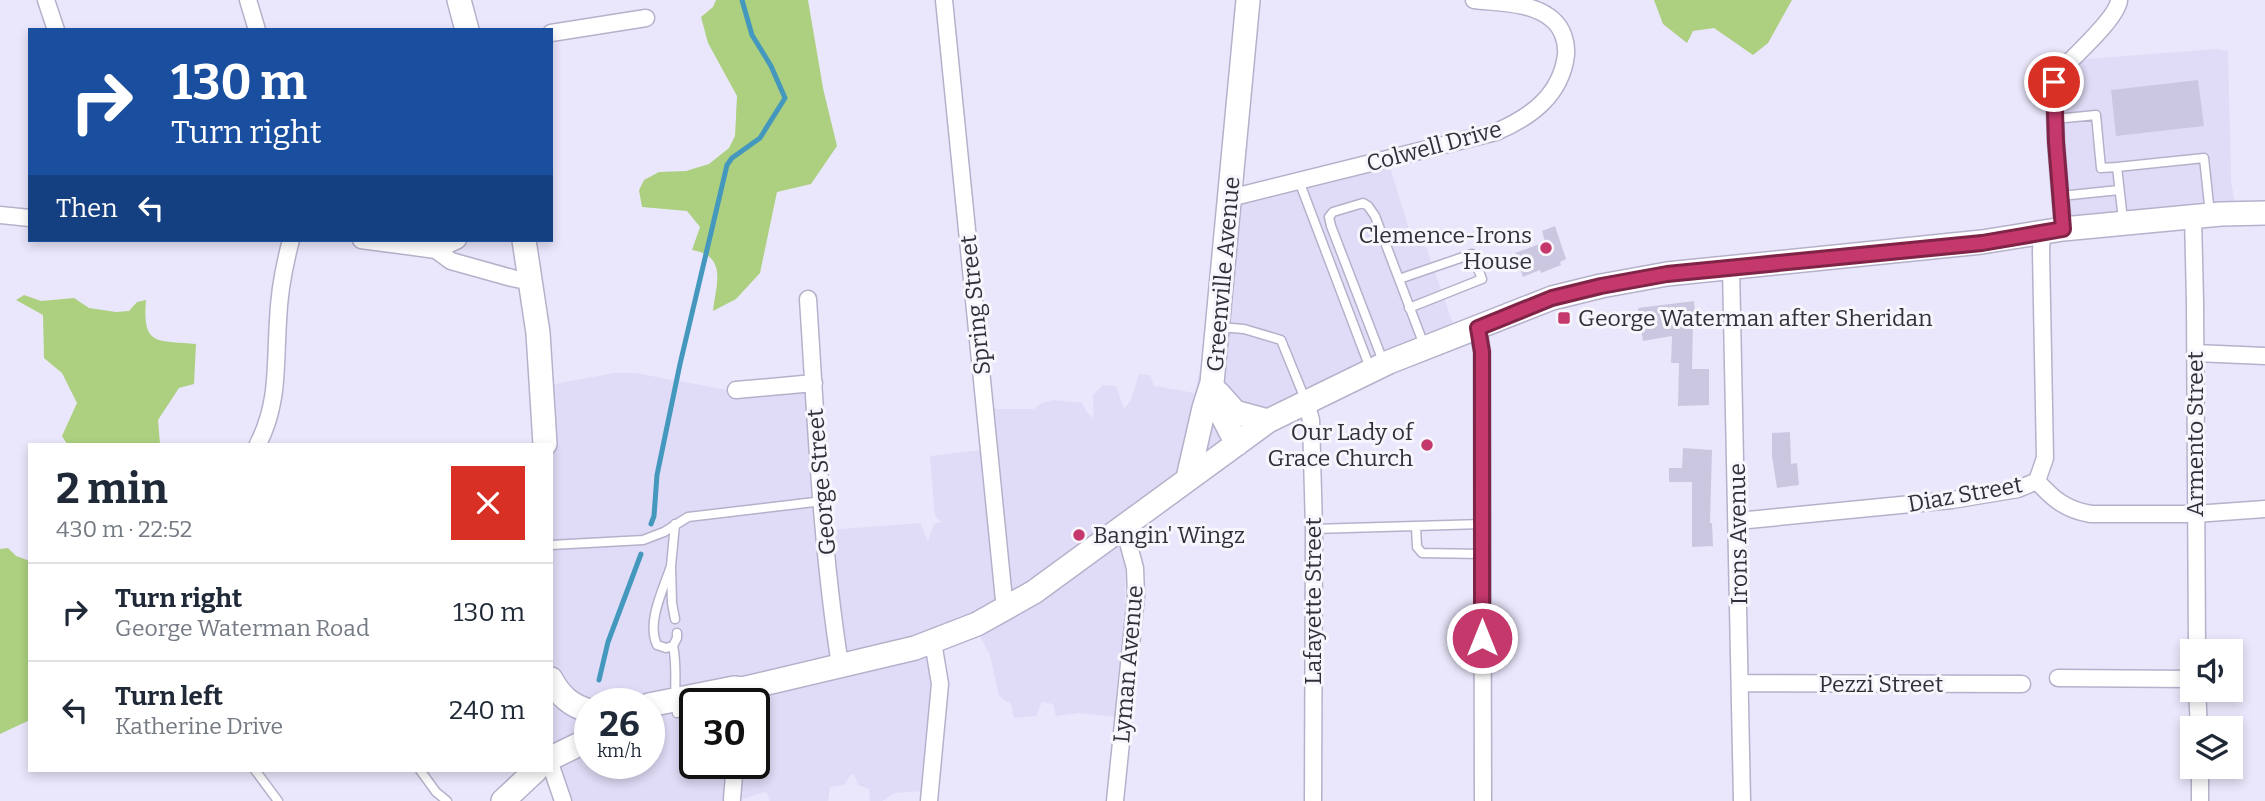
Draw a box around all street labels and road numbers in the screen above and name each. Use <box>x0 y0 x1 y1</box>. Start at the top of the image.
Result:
street label: Colwell Drive <box>1363 115 1505 177</box>
street label: Greenville Avenue <box>1201 175 1245 373</box>
street label: Spring Street <box>954 234 996 376</box>
street label: Armento Street <box>2181 351 2209 517</box>
street label: George Street <box>801 408 841 556</box>
street label: Irons Avenue <box>1723 463 1753 605</box>
street label: Diaz Street <box>1906 470 2024 518</box>
street label: Lafayette Street <box>1299 517 1327 685</box>
street label: Lyman Avenue <box>1107 584 1149 744</box>
street label: Pezzi Street <box>1819 670 1943 698</box>

